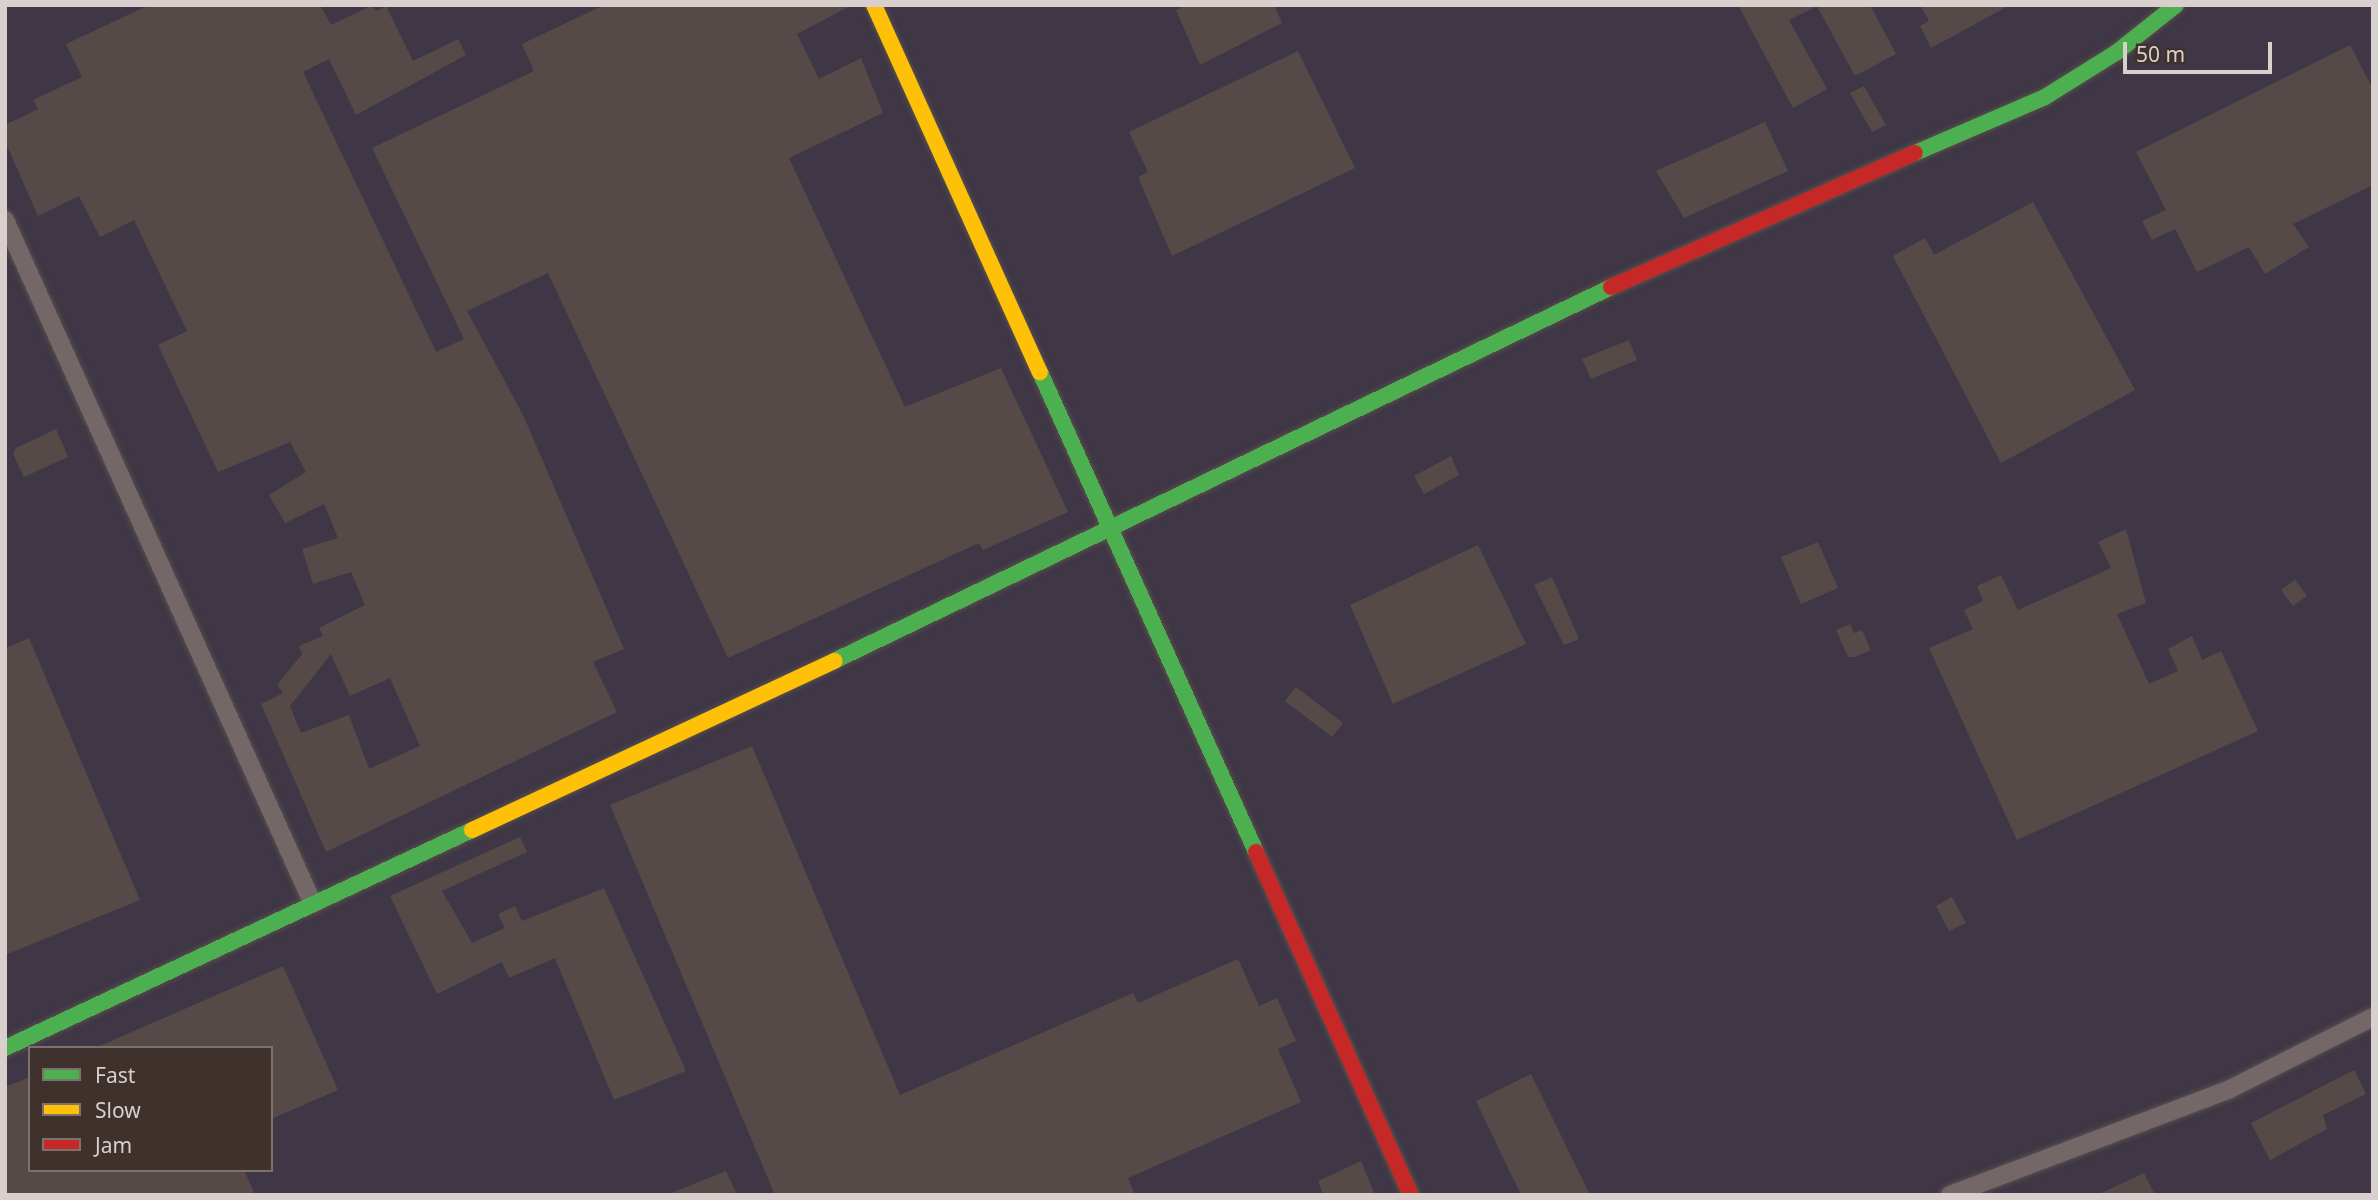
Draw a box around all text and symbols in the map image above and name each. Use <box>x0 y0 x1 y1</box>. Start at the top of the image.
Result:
scale bar <box>2126 28 2275 72</box>
text: 50 m <box>2136 40 2185 68</box>
legend <box>28 1046 273 1172</box>
text: Fast <box>95 1061 135 1089</box>
text: Slow <box>95 1096 141 1124</box>
text: Jam <box>95 1131 132 1159</box>

